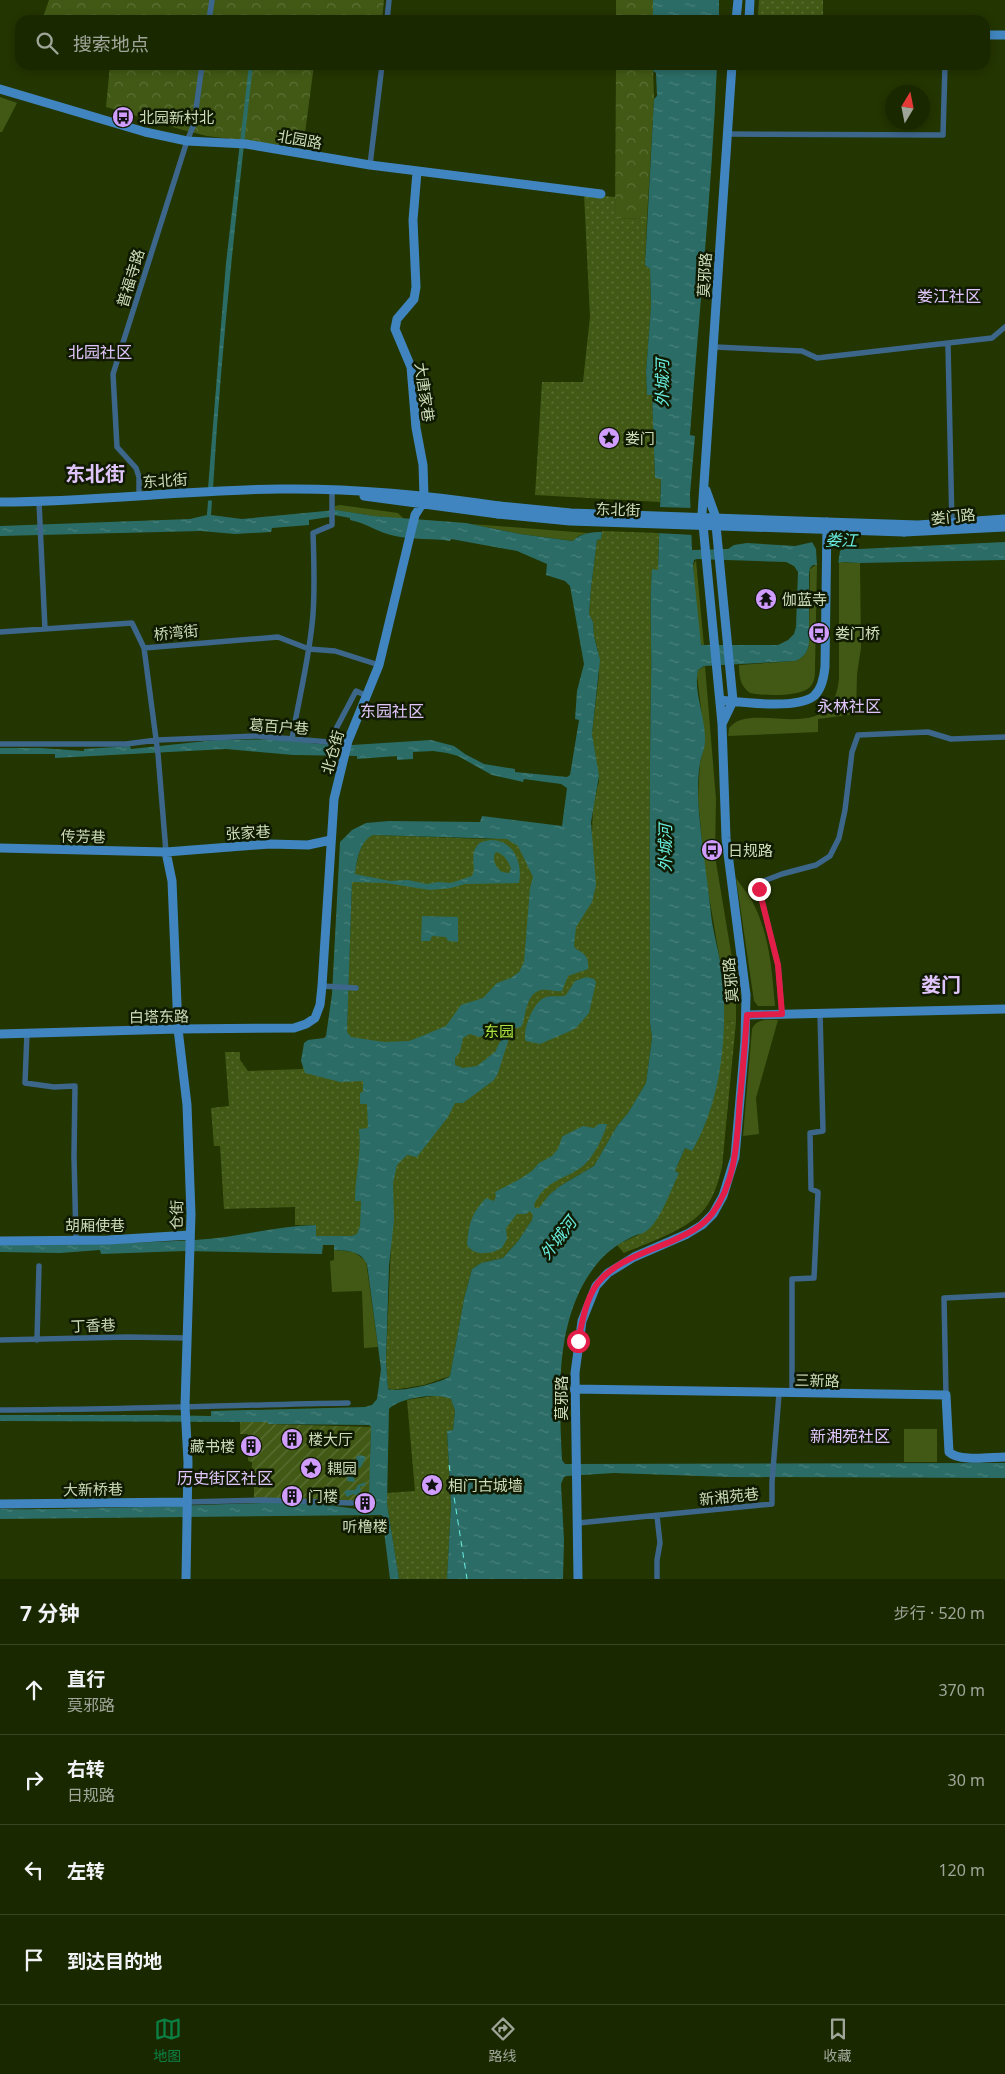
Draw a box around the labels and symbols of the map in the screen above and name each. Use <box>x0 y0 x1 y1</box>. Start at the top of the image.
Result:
north arrow <box>885 85 930 130</box>
bus stop icon: 北园新村北 <box>111 105 135 129</box>
place label: 北园新村北 <box>139 107 214 127</box>
street label: 北园路 <box>276 125 324 153</box>
street label: 普福寺路 <box>112 246 148 310</box>
street label: 莫邪路 <box>693 252 715 298</box>
district label: 娄江社区 <box>917 285 981 307</box>
district label: 北园社区 <box>68 341 132 363</box>
water label: 外城河 <box>651 356 673 407</box>
street label: 大唐家巷 <box>411 361 439 423</box>
place icon: 娄门 <box>597 426 621 450</box>
place label: 娄门 <box>625 428 655 448</box>
district label: 东北街 <box>65 460 125 487</box>
street label: 东北街 <box>142 468 188 492</box>
street label: 东北街 <box>595 498 641 520</box>
street label: 娄门路 <box>930 504 976 528</box>
water label: 娄江 <box>825 529 859 551</box>
temple icon: 伽蓝寺 <box>754 587 778 611</box>
place label: 伽蓝寺 <box>782 589 827 609</box>
street label: 桥湾街 <box>153 620 199 644</box>
bus stop icon: 娄门桥 <box>807 621 831 645</box>
place label: 娄门桥 <box>835 623 880 643</box>
district label: 永林社区 <box>817 695 881 717</box>
district label: 东园社区 <box>360 700 424 722</box>
street label: 葛百户巷 <box>248 714 310 738</box>
street label: 北仓街 <box>316 728 348 776</box>
street label: 张家巷 <box>225 821 271 843</box>
water label: 外城河 <box>654 821 676 872</box>
street label: 传芳巷 <box>60 826 106 846</box>
bus stop icon: 日规路 <box>700 838 724 862</box>
place label: 日规路 <box>728 840 773 860</box>
route end <box>748 878 771 901</box>
street label: 莫邪路 <box>718 957 742 1003</box>
district label: 娄门 <box>921 971 961 998</box>
street label: 白塔东路 <box>129 1005 189 1027</box>
park label: 东园 <box>484 1021 514 1041</box>
street label: 仓街 <box>166 1200 186 1230</box>
water label: 外城河 <box>535 1210 583 1264</box>
street label: 胡厢使巷 <box>65 1215 125 1235</box>
street label: 丁香巷 <box>70 1314 116 1336</box>
route start <box>567 1330 590 1353</box>
street label: 三新路 <box>794 1370 840 1390</box>
street label: 莫邪路 <box>551 1375 571 1421</box>
district label: 新湘苑社区 <box>810 1425 890 1447</box>
building icon: 楼大厅 <box>280 1427 304 1451</box>
place label: 楼大厅 <box>308 1429 353 1449</box>
building icon: 藏书楼 <box>239 1434 263 1458</box>
place label: 藏书楼 <box>190 1436 235 1456</box>
place icon: 耦园 <box>299 1456 323 1480</box>
place label: 耦园 <box>327 1458 357 1478</box>
district label: 历史街区社区 <box>177 1467 273 1489</box>
place icon: 相门古城墙 <box>420 1473 444 1497</box>
place label: 相门古城墙 <box>448 1475 523 1495</box>
street label: 大新桥巷 <box>63 1478 123 1500</box>
street label: 新湘苑巷 <box>698 1483 760 1509</box>
building icon: 门楼 <box>280 1484 304 1508</box>
place label: 门楼 <box>308 1486 338 1506</box>
building icon: 听橹楼 <box>353 1491 377 1515</box>
place label: 听橹楼 <box>342 1516 388 1536</box>

